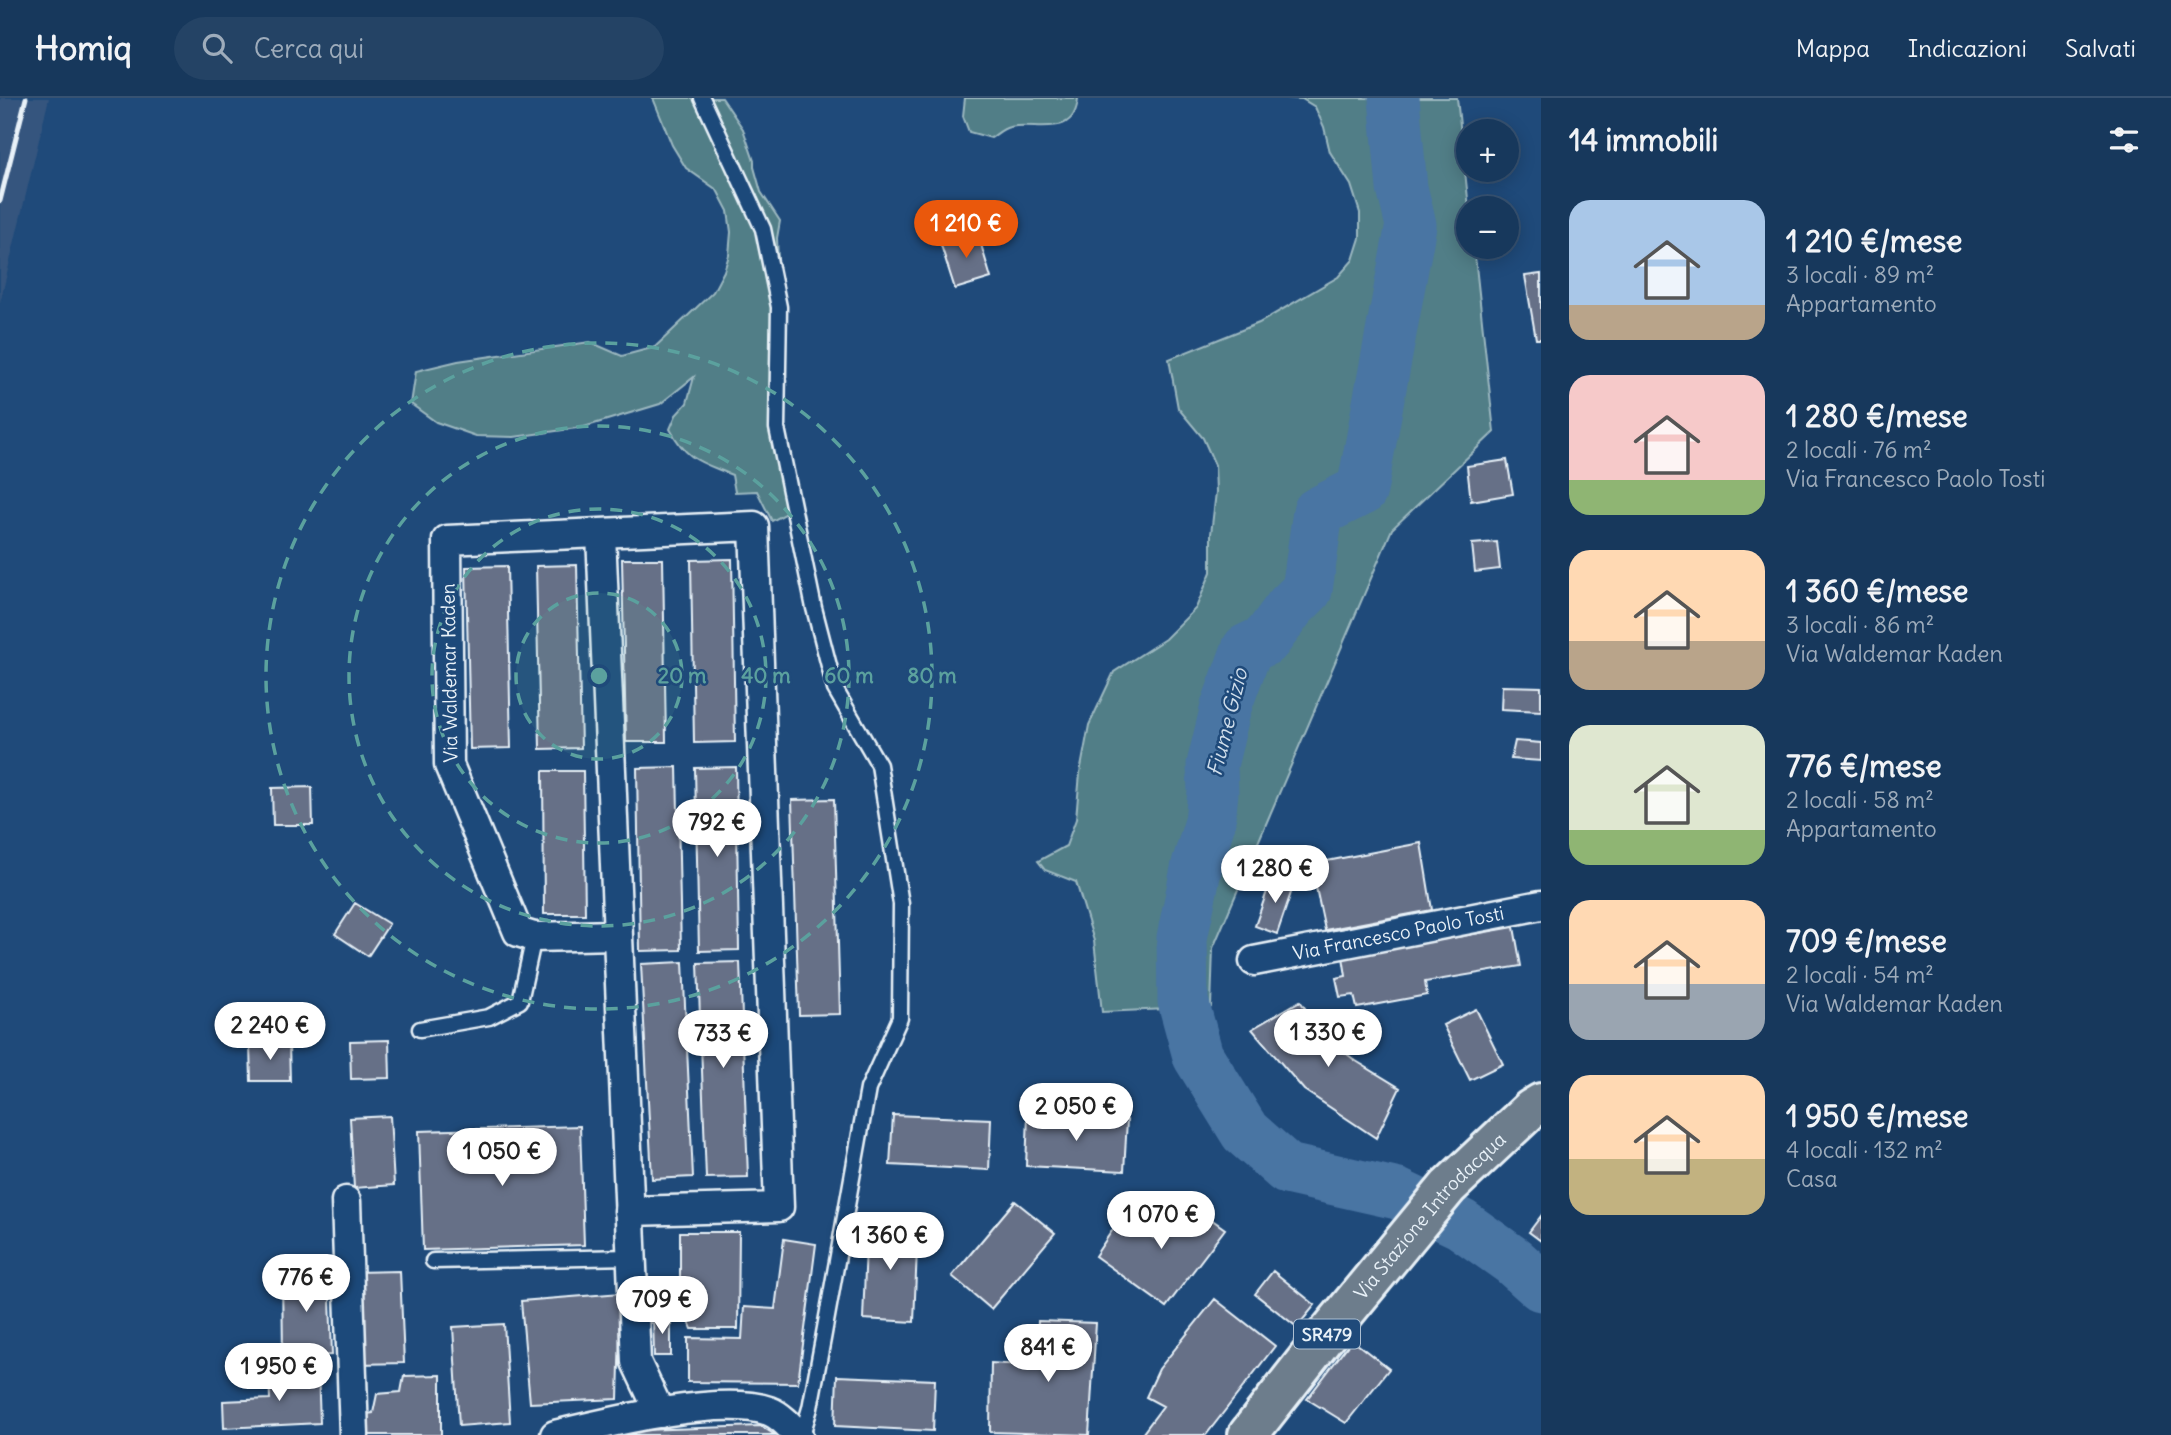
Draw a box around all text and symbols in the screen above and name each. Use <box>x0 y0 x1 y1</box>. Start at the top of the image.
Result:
search box <box>174 17 664 80</box>
text: Homiq <box>35 27 132 69</box>
icon: search <box>198 29 236 67</box>
text: Cerca qui <box>254 32 364 65</box>
text: Mappa <box>1796 33 1870 63</box>
text: Indicazioni <box>1908 33 2027 63</box>
text: Salvati <box>2065 33 2136 63</box>
map controls <box>1456 119 1519 259</box>
button: + <box>1456 119 1519 182</box>
text: 14 immobili <box>1569 121 1718 159</box>
icon: filters <box>2105 121 2143 159</box>
button: − <box>1456 196 1519 259</box>
pin: 1 210 € <box>901 200 1031 260</box>
text: 1 210 € <box>930 208 1002 237</box>
text: 1 210 €/mese <box>1786 222 1962 260</box>
icon: home <box>1625 228 1709 312</box>
text: 3 locali · 89 m² <box>1786 260 1934 289</box>
text: Appartamento <box>1786 289 1937 318</box>
text: 1 280 €/mese <box>1786 397 1968 435</box>
icon: home <box>1625 403 1709 487</box>
text: 2 locali · 76 m² <box>1786 435 1932 464</box>
text: Via Francesco Paolo Tosti <box>1786 464 2045 493</box>
text: 1 360 €/mese <box>1786 572 1968 610</box>
icon: home <box>1625 578 1709 662</box>
street label: Via Waldemar Kaden <box>435 583 463 763</box>
text: 3 locali · 86 m² <box>1786 610 1934 639</box>
text: Via Waldemar Kaden <box>1786 639 2003 668</box>
text: 20 m <box>658 662 707 689</box>
text: 40 m <box>741 662 791 689</box>
text: 60 m <box>824 662 874 689</box>
text: 80 m <box>907 662 957 689</box>
centre of rings <box>587 664 611 688</box>
water label: Fiume Gizio <box>1201 664 1254 779</box>
text: 776 €/mese <box>1786 747 1942 785</box>
icon: home <box>1625 753 1709 837</box>
text: 2 locali · 58 m² <box>1786 785 1934 814</box>
pin: 792 € <box>668 800 766 859</box>
text: 792 € <box>688 807 746 836</box>
text: Appartamento <box>1786 814 1937 843</box>
pin: 1 280 € <box>1210 846 1340 905</box>
text: 1 280 € <box>1237 853 1313 882</box>
street label: Via Francesco Paolo Tosti <box>1291 901 1506 965</box>
text: 709 €/mese <box>1786 922 1947 960</box>
icon: home <box>1625 928 1709 1012</box>
text: 2 locali · 54 m² <box>1786 960 1934 989</box>
text: Via Waldemar Kaden <box>1786 989 2003 1018</box>
pin: 2 240 € <box>205 1002 335 1062</box>
text: 2 240 € <box>230 1010 310 1039</box>
pin: 733 € <box>674 1010 772 1070</box>
pin: 1 330 € <box>1263 1010 1393 1069</box>
text: 1 330 € <box>1290 1017 1366 1046</box>
text: 733 € <box>694 1018 752 1047</box>
pin: 2 050 € <box>1011 1084 1141 1143</box>
text: 2 050 € <box>1035 1091 1117 1120</box>
text: 1 950 €/mese <box>1786 1097 1969 1135</box>
icon: home <box>1625 1103 1709 1187</box>
street label: Via Stazione Introdacqua <box>1349 1127 1511 1304</box>
pin: 1 050 € <box>437 1128 567 1188</box>
text: 4 locali · 132 m² <box>1786 1135 1943 1164</box>
text: 1 050 € <box>463 1136 541 1165</box>
text: Casa <box>1786 1164 1838 1193</box>
pin: 1 070 € <box>1096 1192 1226 1251</box>
text: 1 070 € <box>1123 1199 1199 1228</box>
pin: 1 360 € <box>825 1212 955 1272</box>
text: 1 360 € <box>852 1220 928 1249</box>
pin: 776 € <box>257 1254 355 1314</box>
text: 776 € <box>278 1262 334 1291</box>
pin: 709 € <box>613 1276 711 1336</box>
text: 709 € <box>632 1284 692 1313</box>
road number: SR479 <box>1294 1320 1360 1349</box>
pin: 841 € <box>999 1324 1097 1384</box>
text: 841 € <box>1020 1332 1076 1361</box>
pin: 1 950 € <box>214 1344 344 1403</box>
text: 1 950 € <box>241 1351 317 1380</box>

